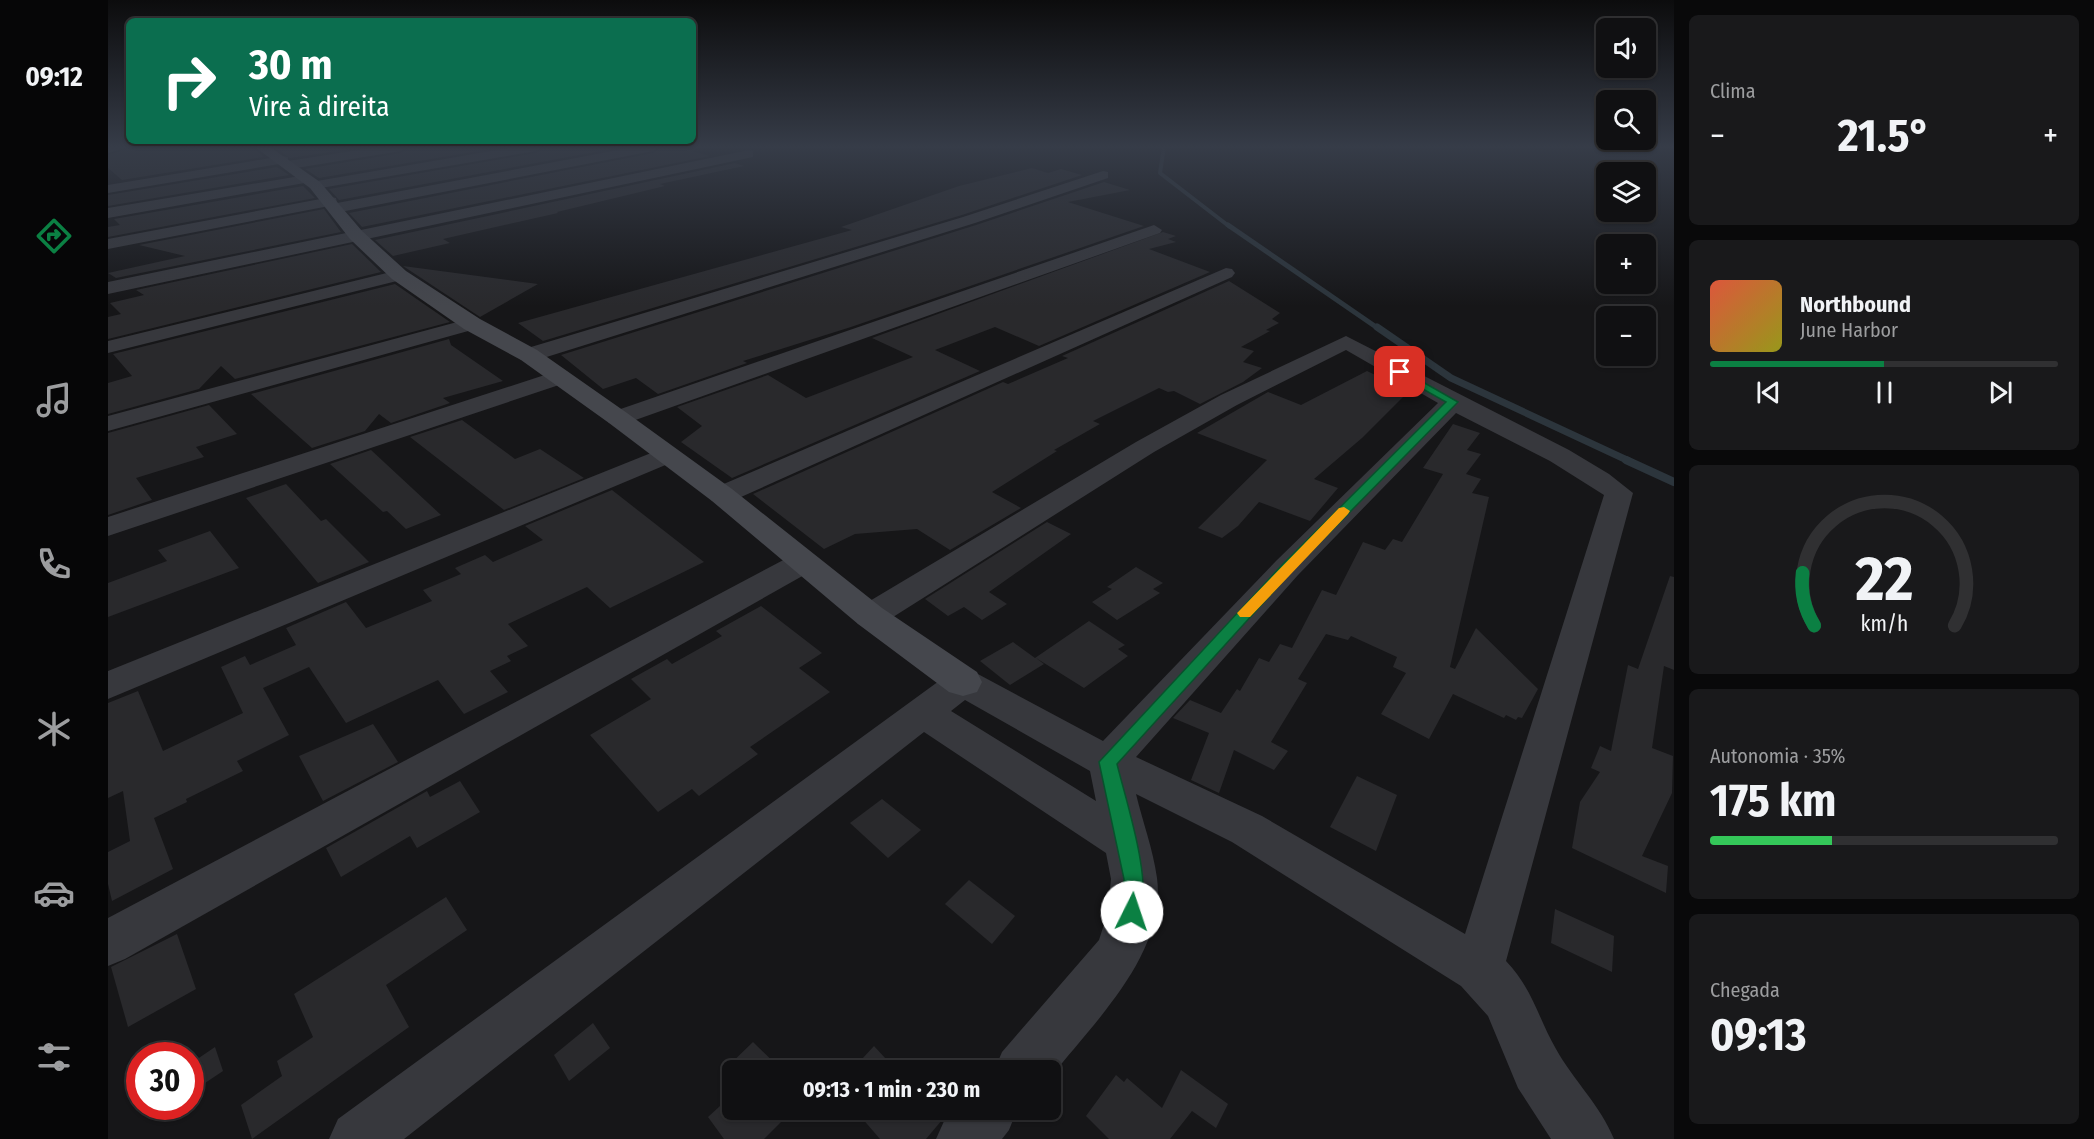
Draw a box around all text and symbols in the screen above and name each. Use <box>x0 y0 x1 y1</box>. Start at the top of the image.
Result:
map controls <box>1596 18 1656 366</box>
button: sound <box>1596 18 1656 78</box>
text: 30 m <box>249 40 333 90</box>
icon: right <box>150 42 228 120</box>
text: 09:12 <box>25 61 83 93</box>
text: Clima <box>1710 79 1755 103</box>
button: search <box>1596 90 1656 150</box>
text: Vire à direita <box>249 91 389 123</box>
text: 21.5° <box>1838 109 1930 163</box>
text: − <box>1710 116 1725 156</box>
text: + <box>2043 116 2058 156</box>
button: layers <box>1596 162 1656 222</box>
icon: directions <box>33 215 75 257</box>
button: + <box>1596 234 1656 294</box>
text: Northbound <box>1800 291 1911 318</box>
button: − <box>1596 306 1656 366</box>
text: June Harbor <box>1800 318 1898 342</box>
pin <box>1374 346 1425 397</box>
icon: arrive <box>1383 355 1416 388</box>
icon: previous <box>1752 376 1785 409</box>
icon: pause <box>1868 376 1901 409</box>
icon: next <box>1984 376 2017 409</box>
icon: music <box>33 379 75 421</box>
icon: phone <box>33 543 75 585</box>
text: 22 <box>1854 543 1913 618</box>
text: km/h <box>1860 612 1908 638</box>
icon: climate <box>33 708 75 750</box>
text: Autonomia · 35% <box>1710 744 1845 768</box>
text: 175 km <box>1710 774 1836 828</box>
icon: car <box>33 872 75 914</box>
position arrow <box>1100 880 1164 944</box>
text: Chegada <box>1710 978 1780 1002</box>
text: 09:13 <box>1710 1008 1807 1062</box>
icon: filters <box>33 1036 75 1078</box>
speed limit sign: 30 <box>126 1042 204 1120</box>
text: 09:13 · 1 min · 230 m <box>803 1076 980 1103</box>

